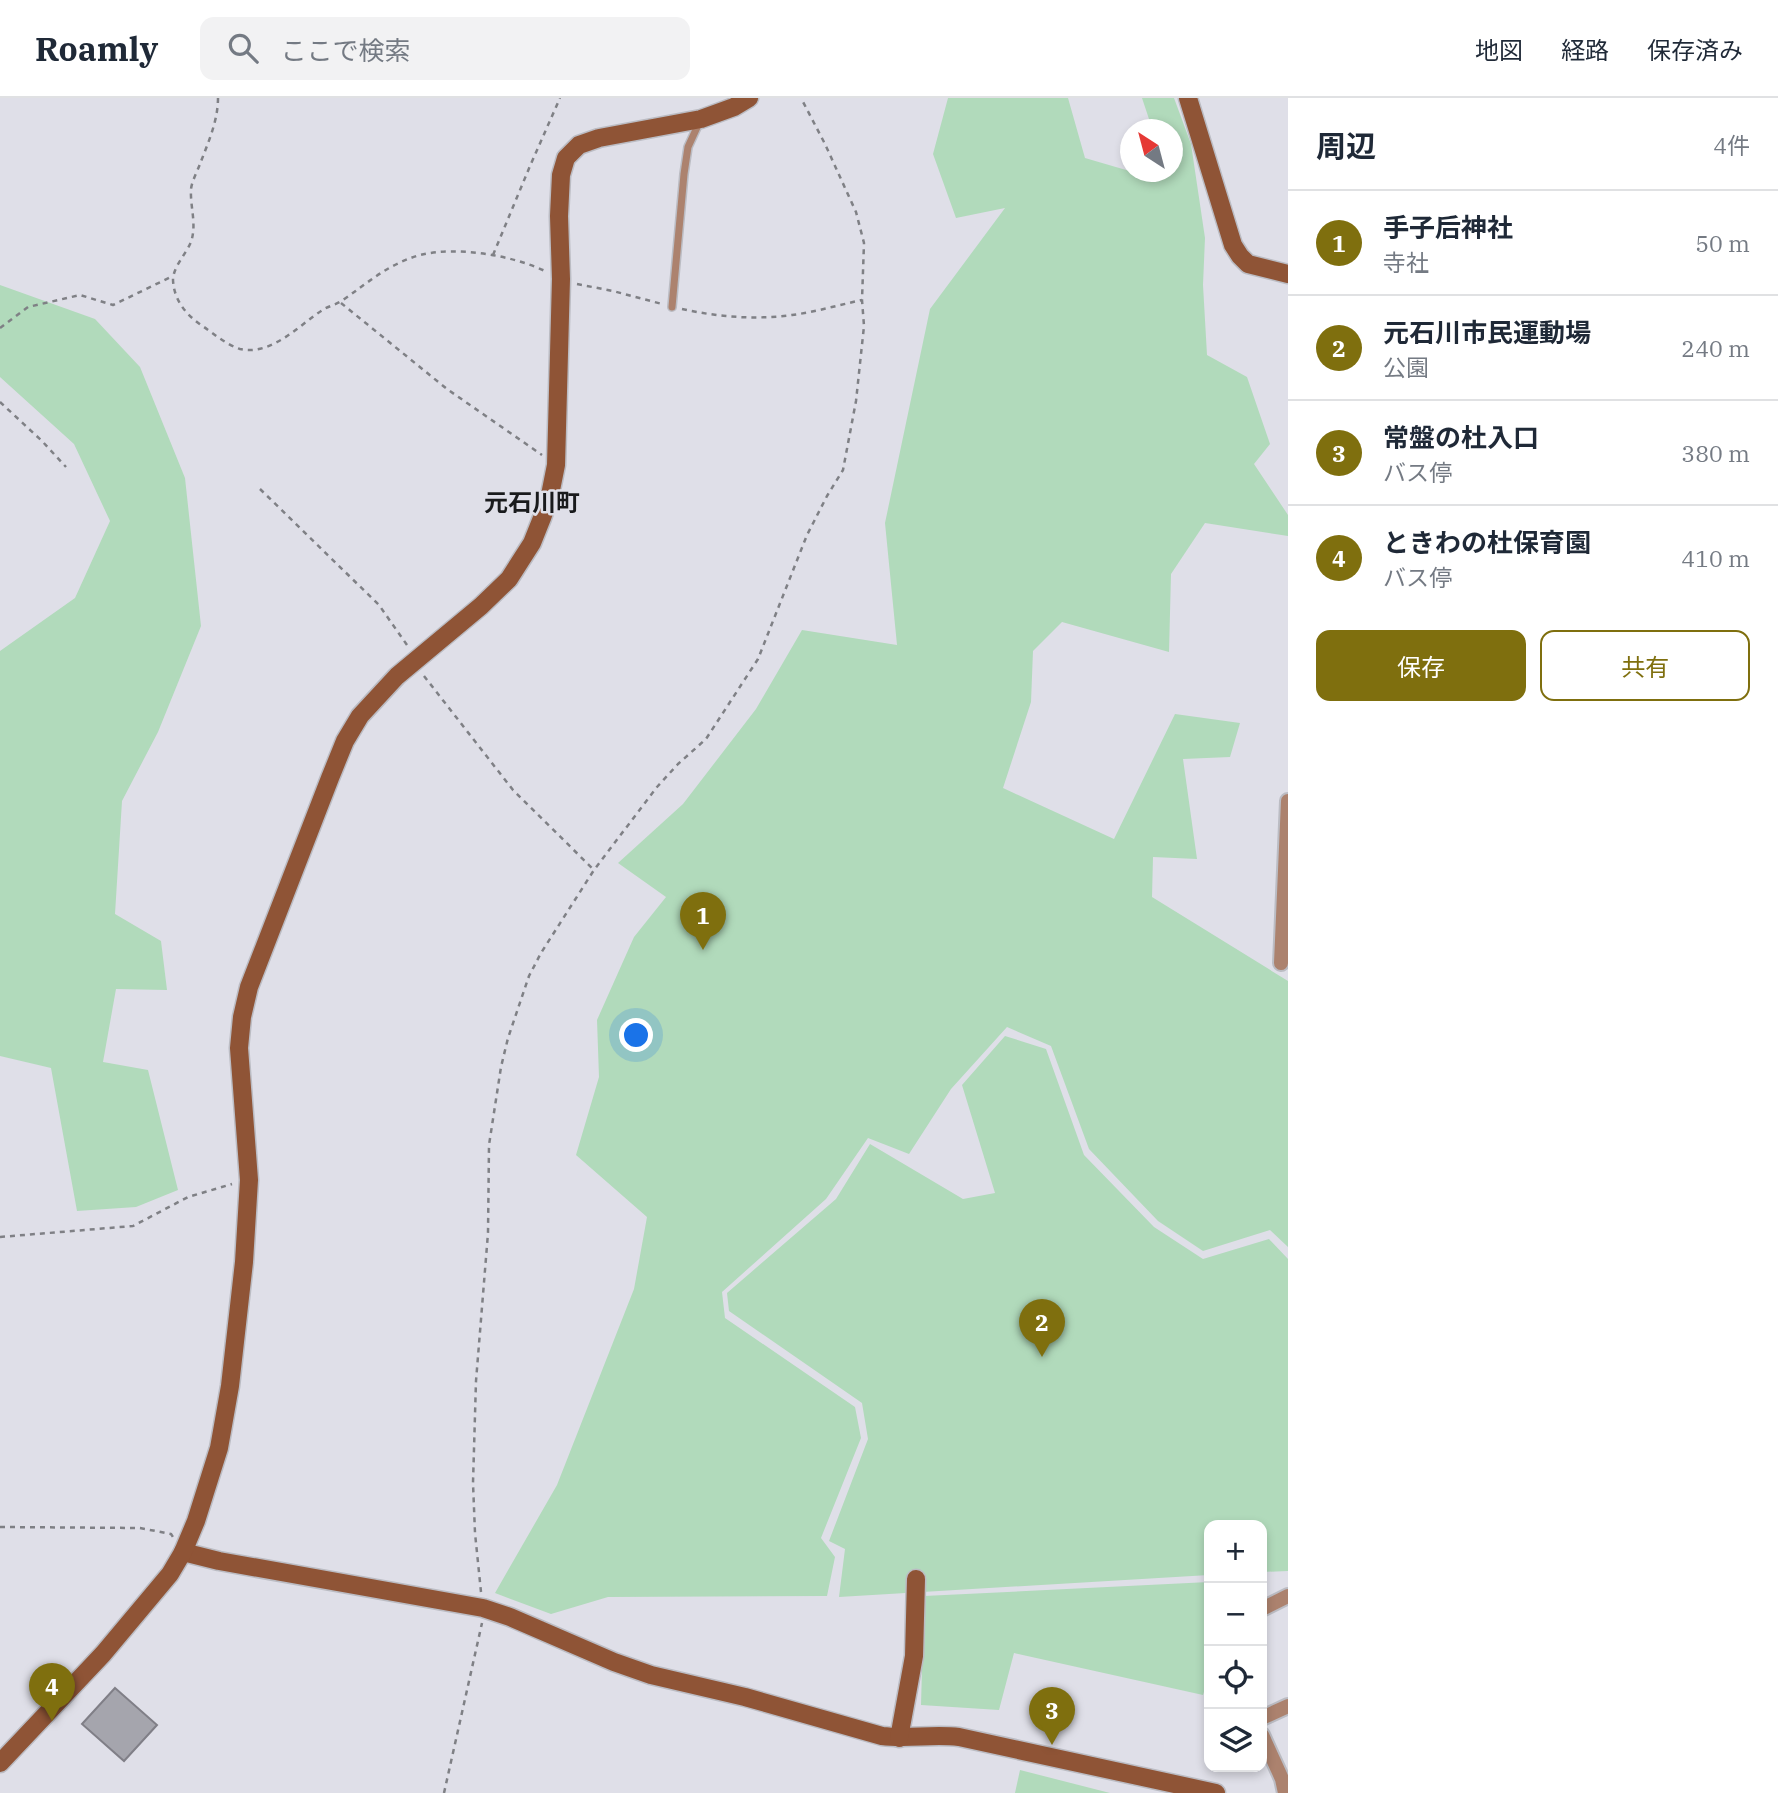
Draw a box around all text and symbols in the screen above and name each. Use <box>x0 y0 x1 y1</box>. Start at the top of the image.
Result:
search box <box>200 17 690 80</box>
text: Roamly <box>35 27 158 70</box>
icon: search <box>224 29 262 67</box>
text: ここで検索 <box>280 33 410 67</box>
text: 地図 <box>1475 34 1523 66</box>
text: 経路 <box>1561 34 1609 66</box>
text: 保存済み <box>1647 34 1743 66</box>
north arrow <box>1120 119 1183 182</box>
text: 周辺 <box>1316 126 1376 165</box>
text: 4件 <box>1713 130 1750 160</box>
text: 手子后神社 <box>1383 210 1513 244</box>
text: 1 <box>1332 228 1346 258</box>
text: 50 m <box>1695 228 1750 258</box>
text: 寺社 <box>1383 247 1429 277</box>
text: 元石川市民運動場 <box>1383 315 1591 349</box>
text: 2 <box>1332 333 1346 363</box>
text: 240 m <box>1681 333 1750 363</box>
text: 公園 <box>1383 352 1429 382</box>
text: 常盤の杜入口 <box>1383 420 1539 454</box>
text: 3 <box>1332 438 1346 468</box>
text: 380 m <box>1681 438 1750 468</box>
text: バス停 <box>1383 457 1452 487</box>
district label: 元石川町 <box>484 486 580 518</box>
text: ときわの杜保育園 <box>1383 525 1591 559</box>
text: 4 <box>1332 543 1346 573</box>
text: 410 m <box>1681 543 1750 573</box>
text: バス停 <box>1383 562 1452 592</box>
button: 保存 <box>1316 630 1526 701</box>
button: 共有 <box>1540 630 1750 701</box>
pin: 1 <box>680 892 726 950</box>
your location <box>619 1018 653 1052</box>
pin: 2 <box>1019 1299 1065 1357</box>
map controls <box>1204 1520 1267 1772</box>
button: + <box>1204 1520 1267 1583</box>
button: − <box>1204 1583 1267 1646</box>
button: locate <box>1204 1646 1267 1709</box>
pin: 4 <box>29 1663 75 1721</box>
pin: 3 <box>1029 1687 1075 1745</box>
button: layers <box>1204 1709 1267 1772</box>

